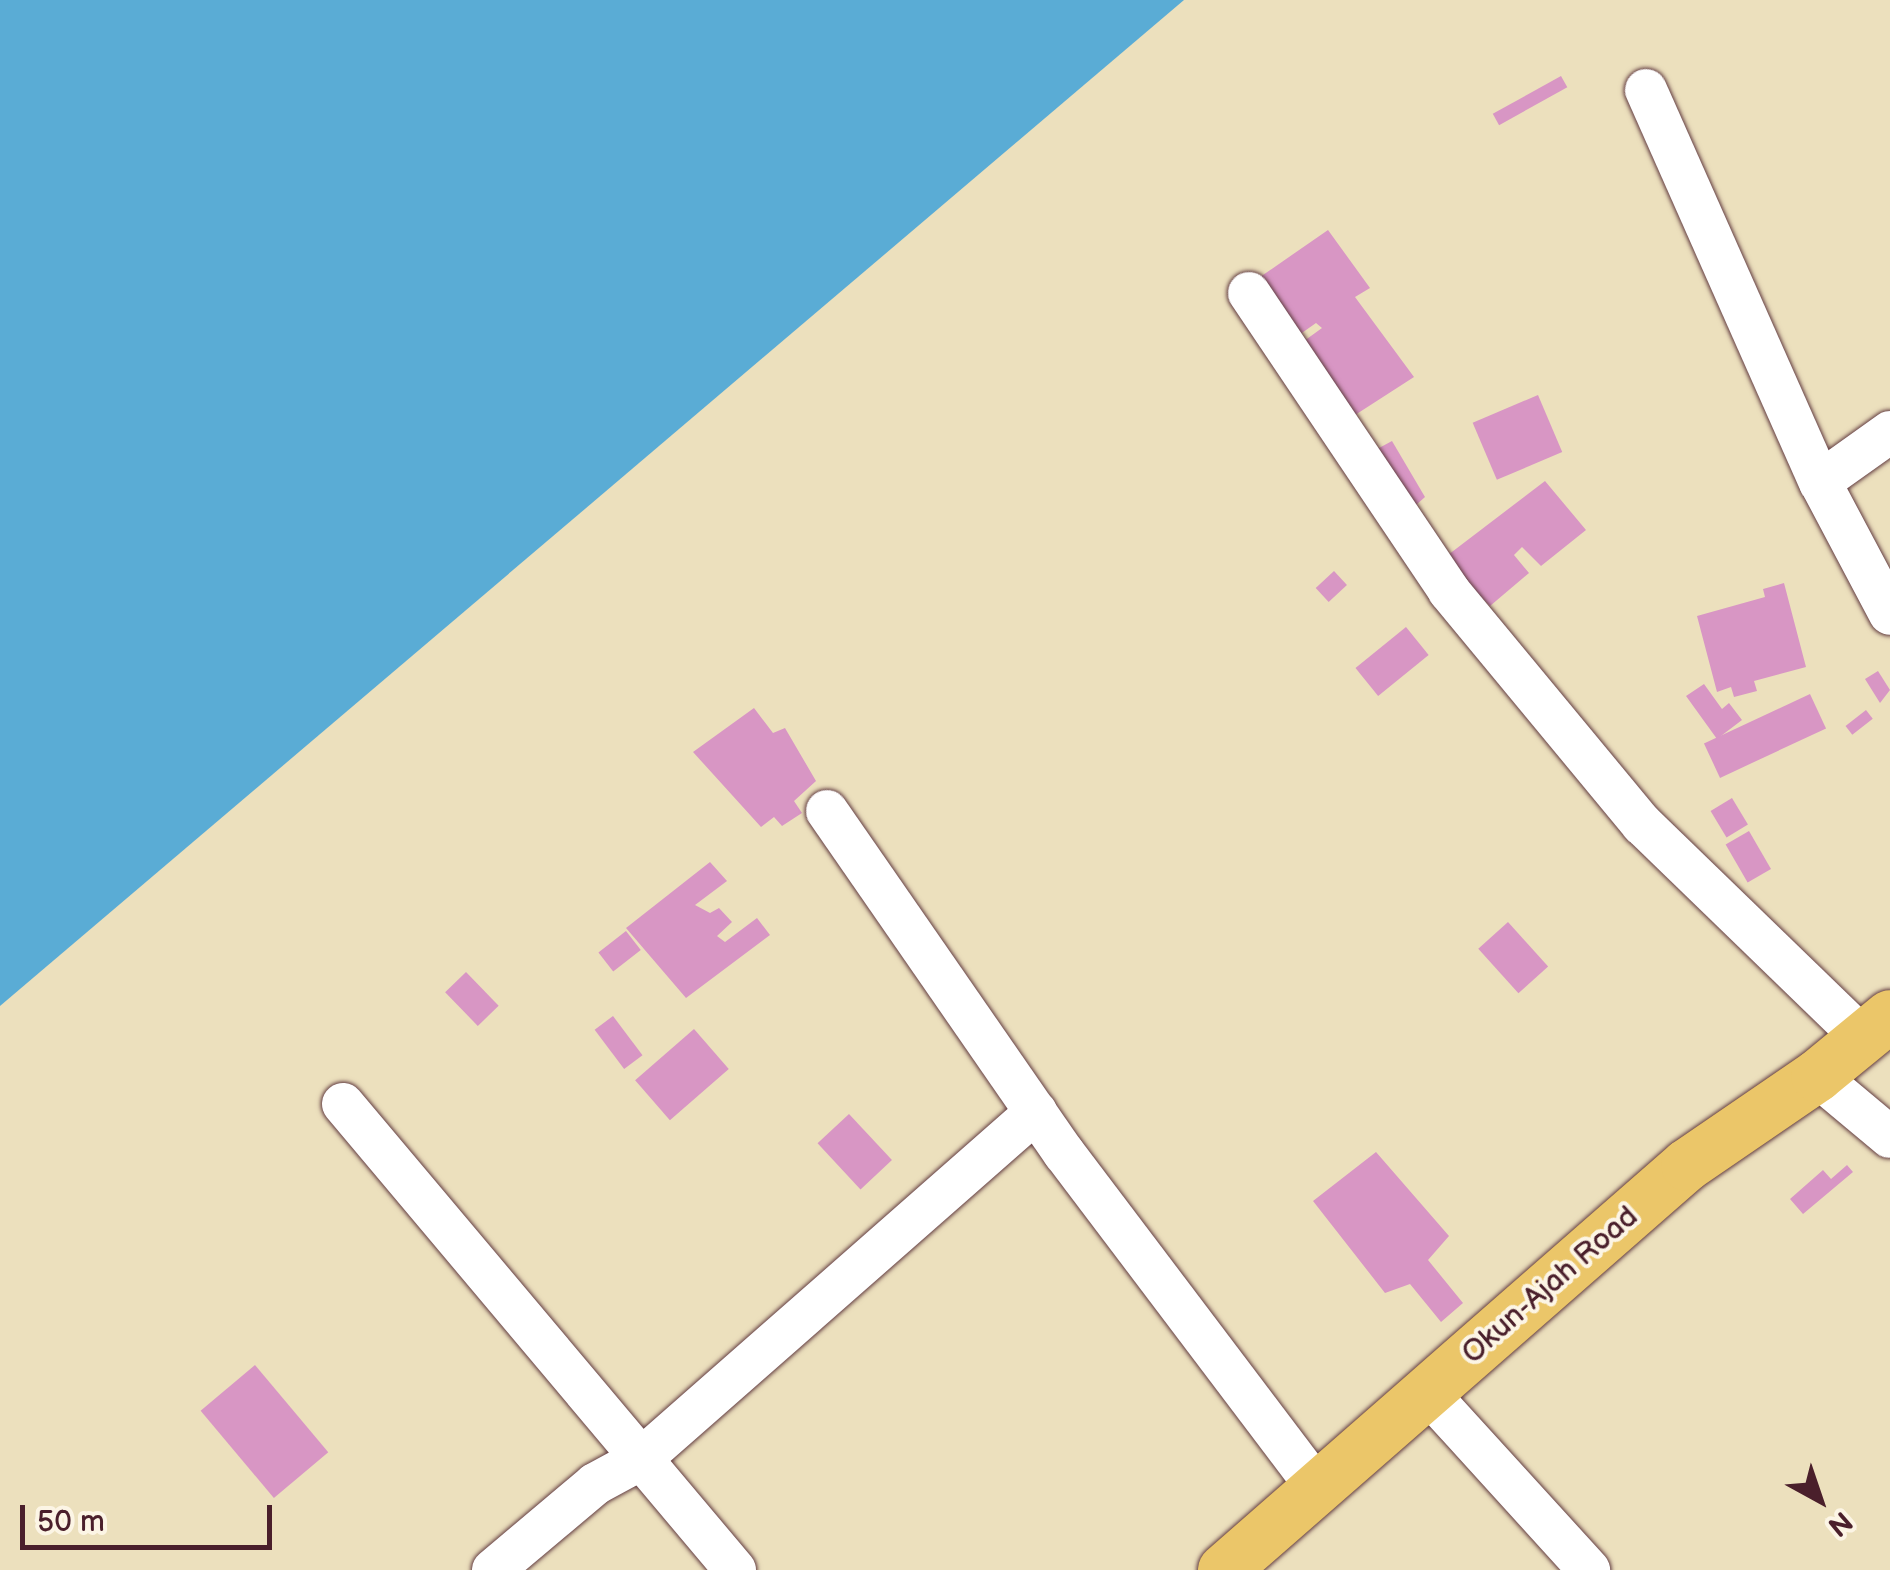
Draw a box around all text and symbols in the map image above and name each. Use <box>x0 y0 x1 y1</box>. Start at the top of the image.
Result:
street label: Okun-Ajah Road <box>1455 1199 1645 1371</box>
north arrow <box>1770 1450 1870 1550</box>
scale bar <box>25 1485 278 1547</box>
text: 50 m <box>37 1504 105 1540</box>
text: N <box>1821 1504 1858 1543</box>

